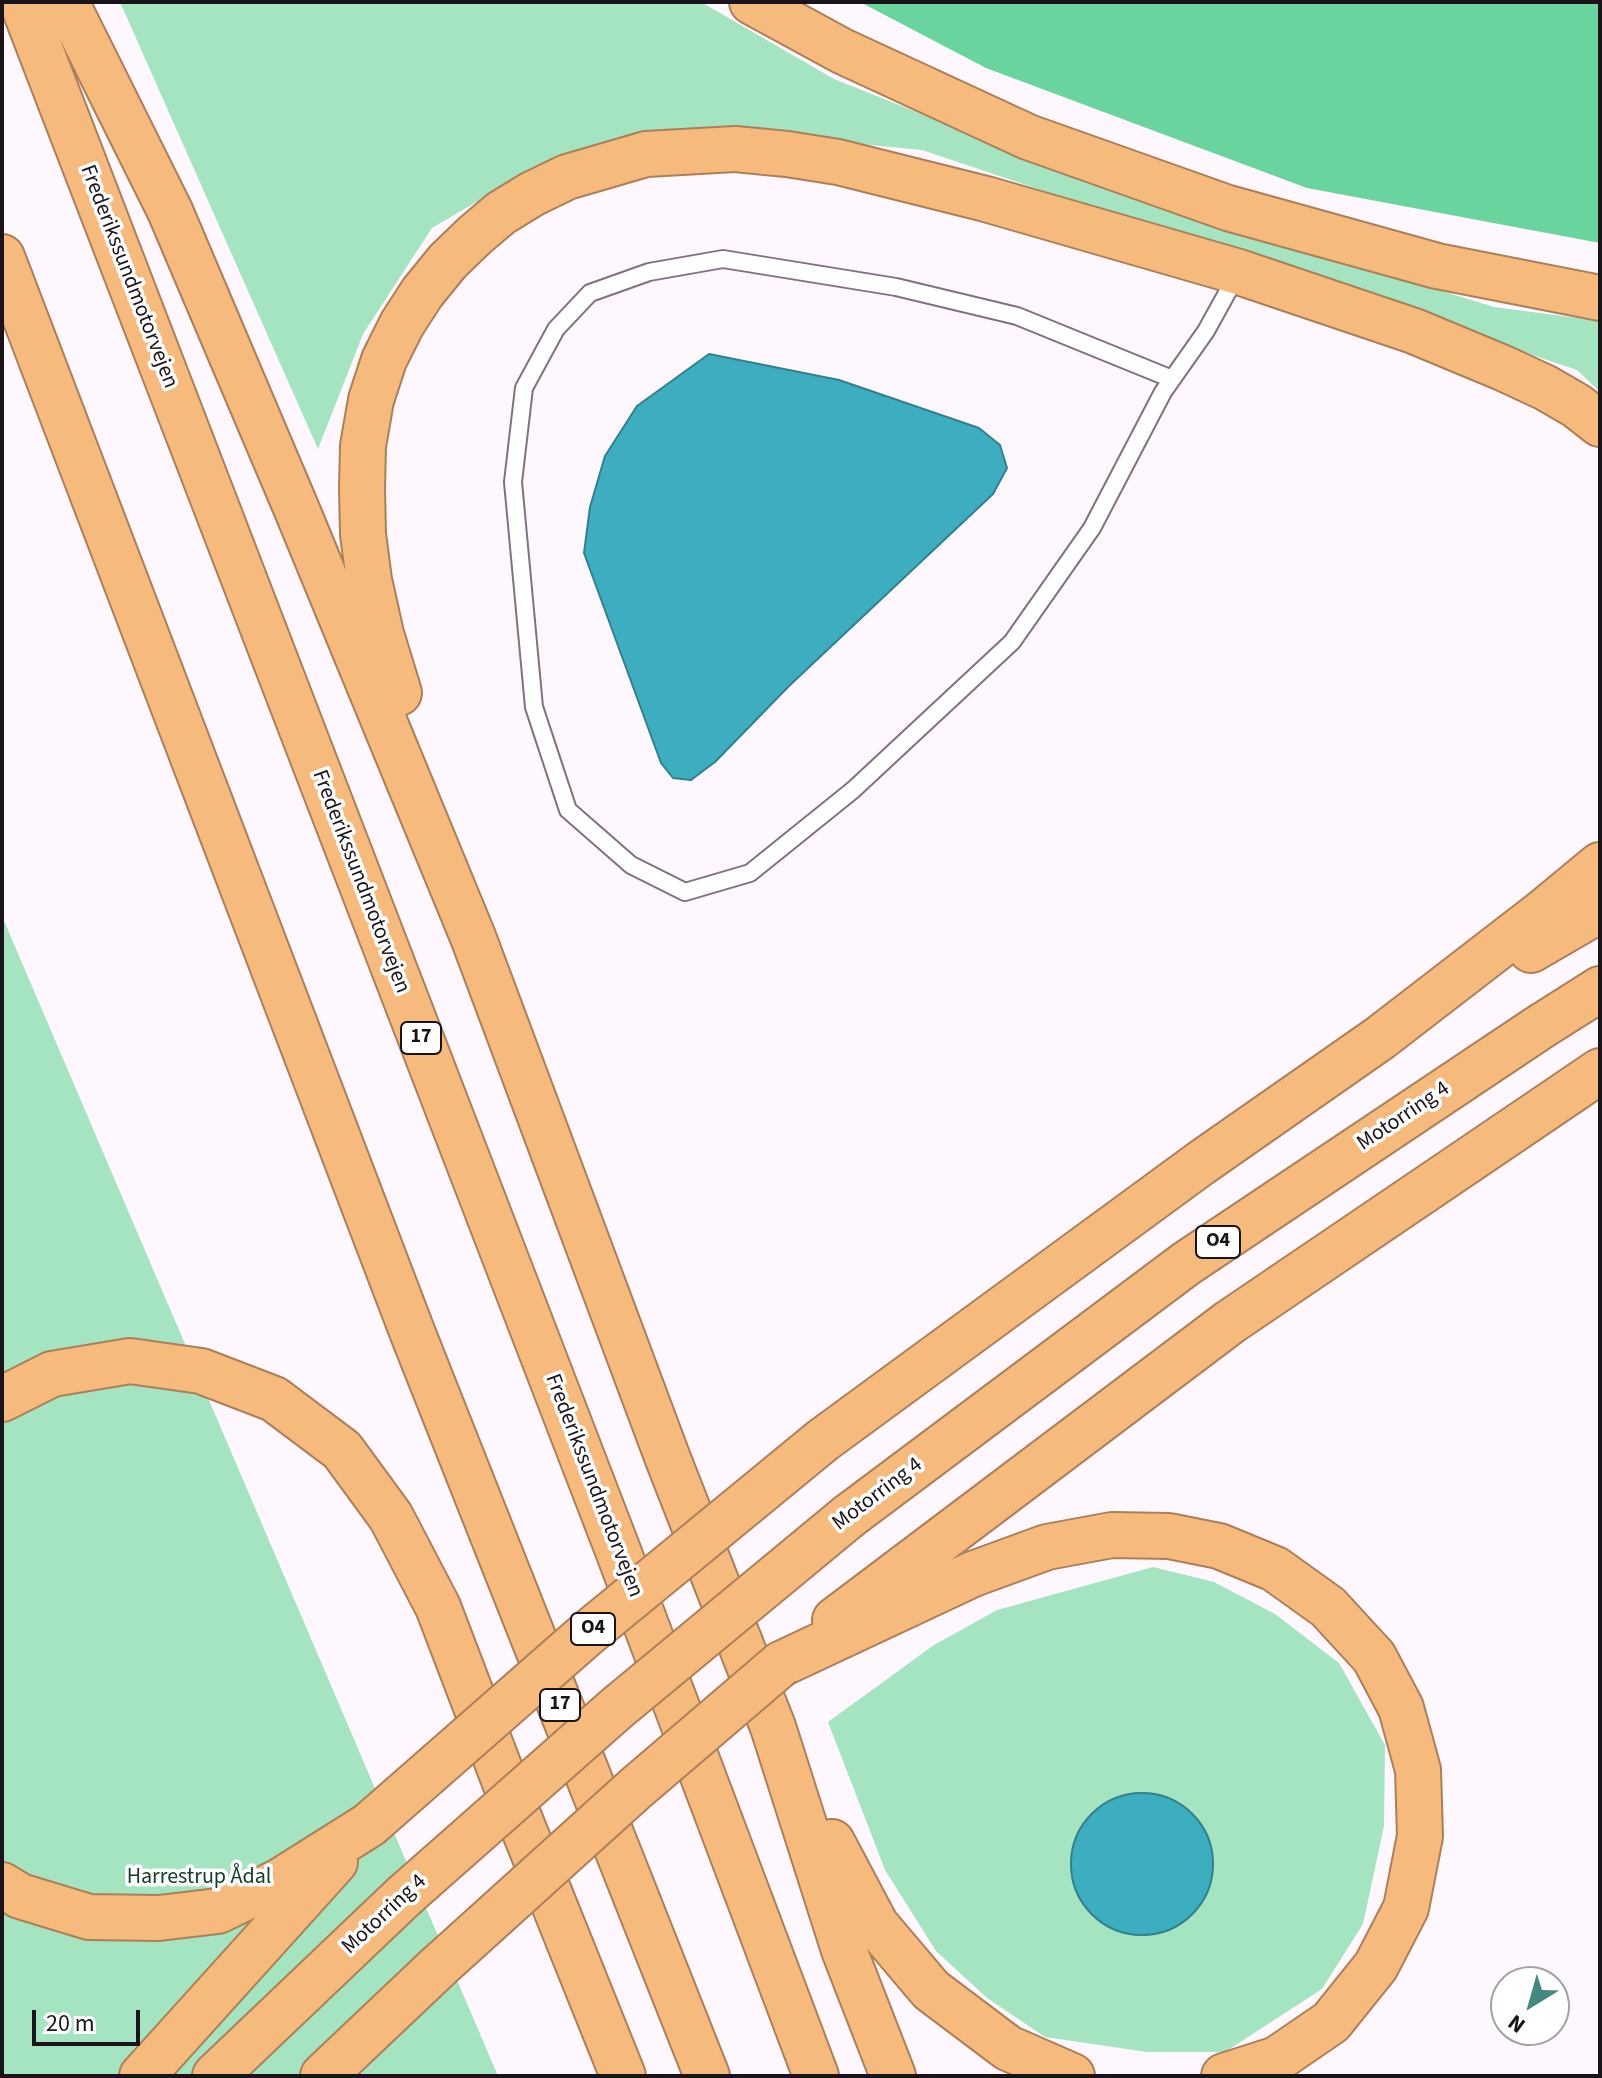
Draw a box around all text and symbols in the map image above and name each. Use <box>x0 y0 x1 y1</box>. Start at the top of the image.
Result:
street label: Frederikssundmotorvejen <box>73 162 183 392</box>
street label: Frederikssundmotorvejen <box>305 767 415 997</box>
road number: 17 <box>401 1022 441 1054</box>
street label: Motorring 4 <box>1353 1076 1455 1158</box>
road number: O4 <box>1196 1226 1240 1258</box>
street label: Frederikssundmotorvejen <box>538 1371 648 1601</box>
street label: Motorring 4 <box>828 1453 928 1537</box>
road number: O4 <box>571 1613 615 1645</box>
road number: 17 <box>540 1689 580 1721</box>
park label: Harrestrup Ådal <box>127 1865 271 1891</box>
street label: Motorring 4 <box>337 1869 433 1961</box>
north arrow <box>1490 1966 1570 2046</box>
scale bar <box>36 1994 144 2044</box>
text: 20 m <box>46 2006 95 2041</box>
text: N <box>1501 2006 1532 2041</box>

